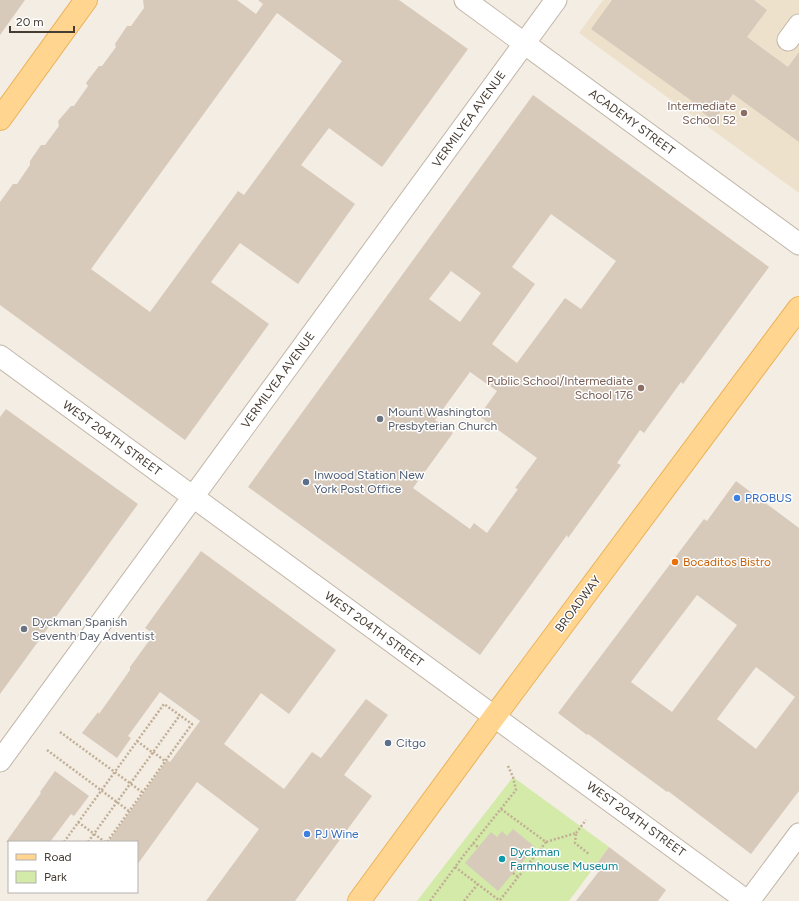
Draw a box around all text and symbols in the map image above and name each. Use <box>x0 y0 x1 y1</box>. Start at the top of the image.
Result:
scale bar <box>10 8 74 34</box>
text: 20 m <box>16 15 44 29</box>
street label: VERMILYEA AVENUE <box>429 68 509 170</box>
street label: ACADEMY STREET <box>586 86 678 158</box>
place label: Intermediate School 52 <box>667 99 736 127</box>
marker: Intermediate School 52 <box>739 108 749 118</box>
street label: VERMILYEA AVENUE <box>238 329 318 431</box>
place label: Public School/Intermediate School 176 <box>487 374 633 402</box>
marker: Public School/Intermediate School 176 <box>636 383 646 393</box>
street label: WEST 204TH STREET <box>60 398 164 479</box>
place label: Mount Washington Presbyterian Church <box>388 405 498 433</box>
marker: Mount Washington Presbyterian Church <box>375 414 385 424</box>
place label: Inwood Station New York Post Office <box>314 468 425 496</box>
marker: Inwood Station New York Post Office <box>301 477 311 487</box>
place label: PROBUS <box>745 491 792 505</box>
marker: PROBUS <box>732 493 742 503</box>
place label: Bocaditos Bistro <box>683 555 771 569</box>
marker: Bocaditos Bistro <box>670 557 680 567</box>
street label: BROADWAY <box>552 573 604 635</box>
street label: WEST 204TH STREET <box>322 589 426 670</box>
place label: Dyckman Spanish Seventh Day Adventist <box>32 615 155 643</box>
marker: Dyckman Spanish Seventh Day Adventist <box>19 624 29 634</box>
place label: Citgo <box>396 736 426 750</box>
marker: Citgo <box>383 738 393 748</box>
street label: WEST 204TH STREET <box>584 779 688 860</box>
place label: PJ Wine <box>315 827 359 841</box>
marker: PJ Wine <box>302 829 312 839</box>
legend <box>8 841 138 893</box>
place label: Dyckman Farmhouse Museum <box>510 845 618 873</box>
text: Road <box>44 850 72 864</box>
marker: Dyckman Farmhouse Museum <box>497 854 507 864</box>
text: Park <box>44 870 67 884</box>

